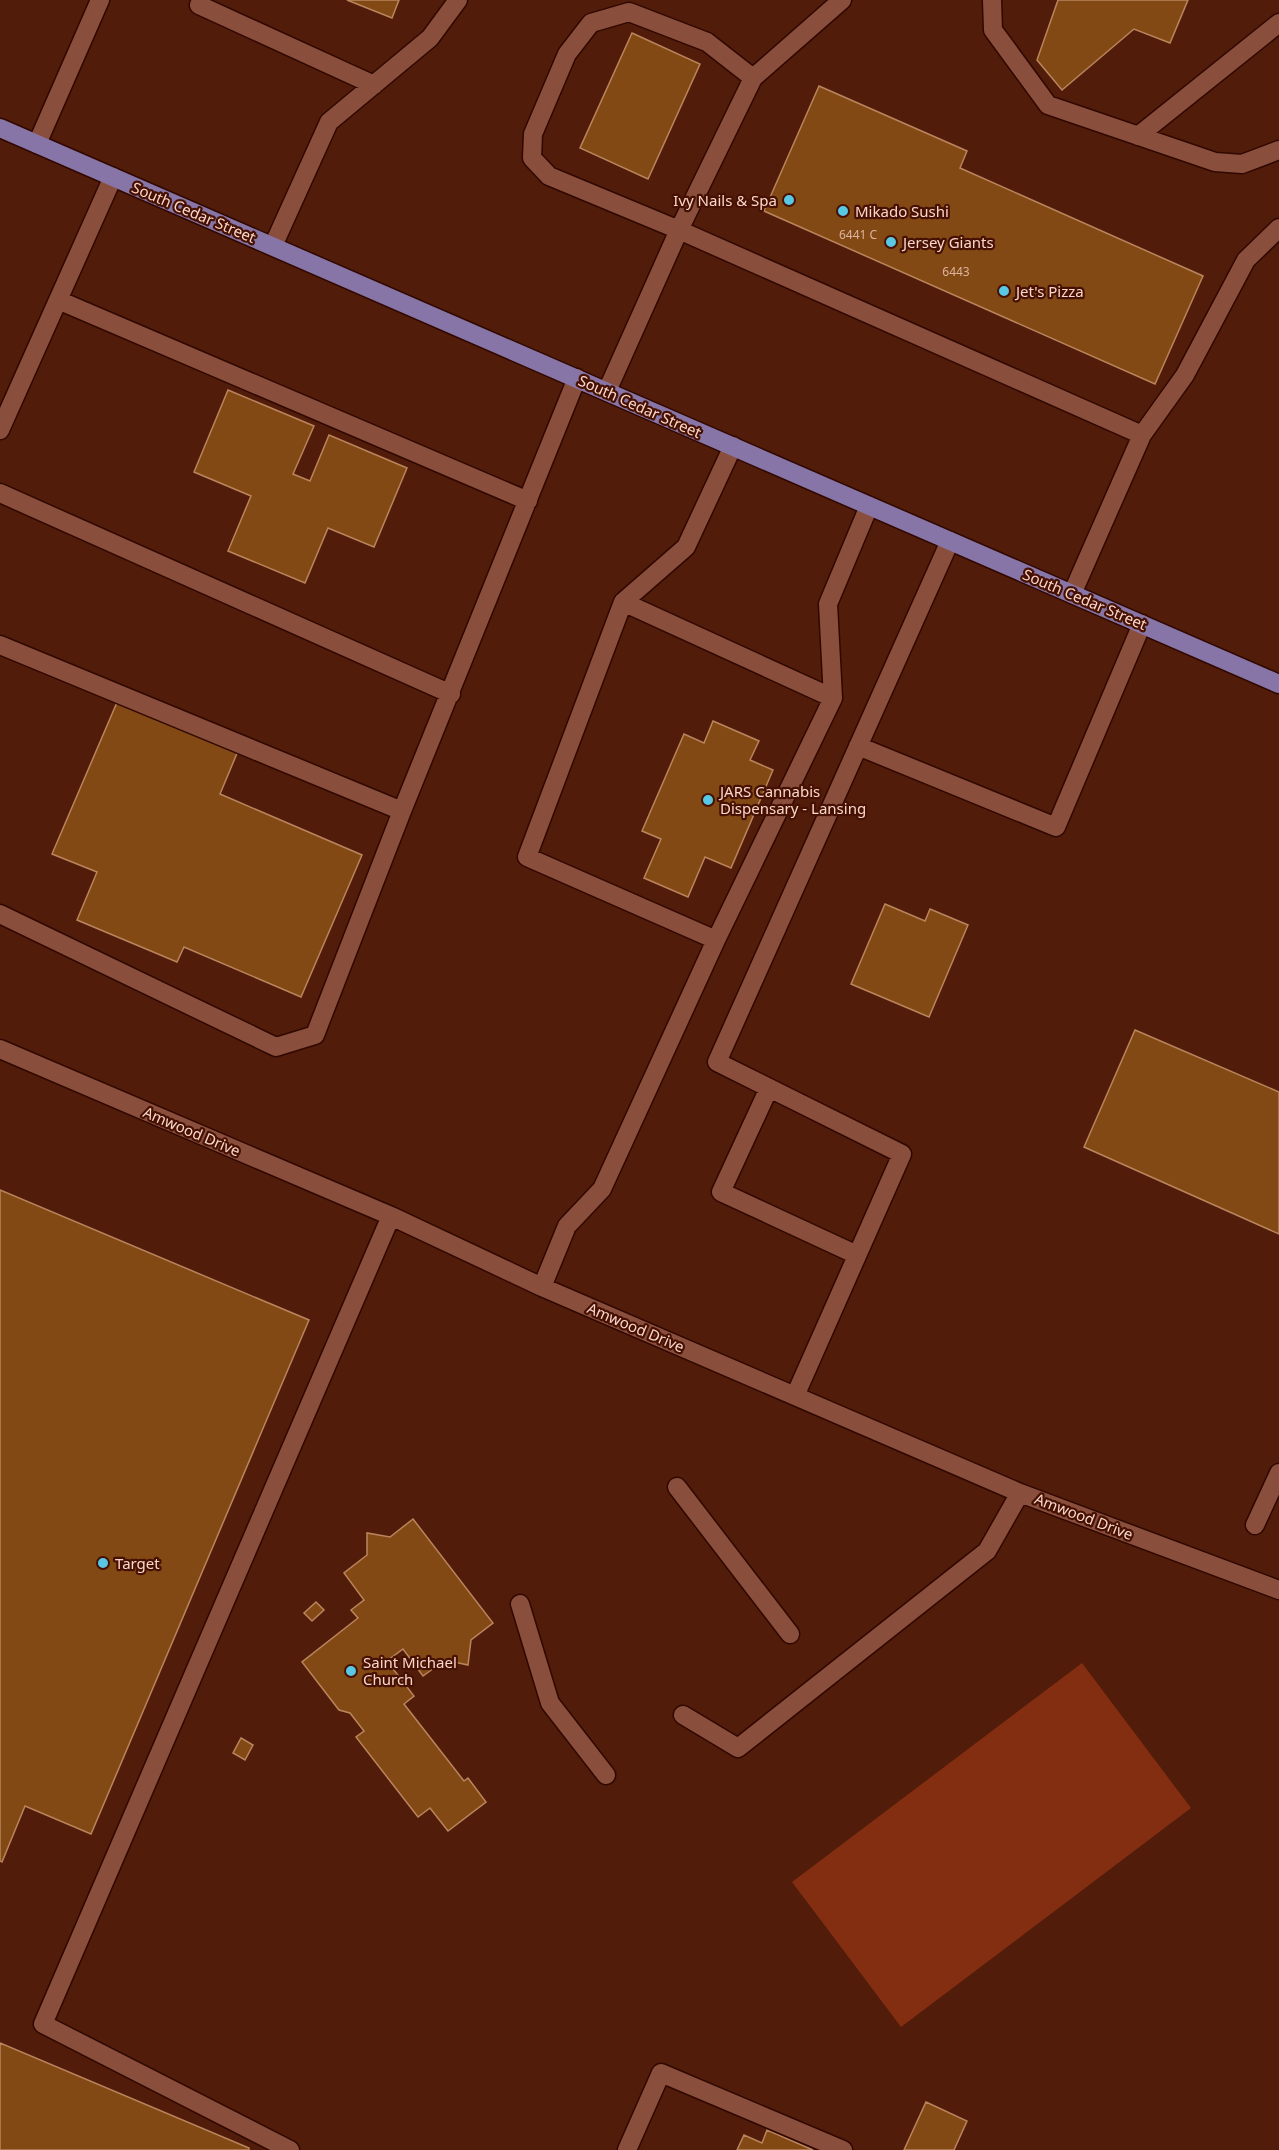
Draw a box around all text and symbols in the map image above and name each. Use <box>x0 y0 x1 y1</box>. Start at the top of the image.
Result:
street label: South Cedar Street <box>129 177 260 247</box>
place label: Ivy Nails & Spa <box>673 190 777 210</box>
marker: Ivy Nails & Spa <box>782 193 796 207</box>
place label: Mikado Sushi <box>855 201 949 221</box>
marker: Mikado Sushi <box>836 204 850 218</box>
house number: 6441 C <box>839 226 877 243</box>
place label: Jersey Giants <box>901 232 994 252</box>
marker: Jersey Giants <box>884 235 898 249</box>
house number: 6443 <box>942 263 970 280</box>
place label: Jet's Pizza <box>1014 281 1084 301</box>
marker: Jet's Pizza <box>997 284 1011 298</box>
street label: South Cedar Street <box>575 370 705 442</box>
street label: South Cedar Street <box>1020 564 1151 634</box>
place label: JARS Cannabis Dispensary - Lansing <box>718 781 866 818</box>
marker: JARS Cannabis Dispensary - Lansing <box>701 793 715 807</box>
street label: Amwood Drive <box>140 1102 244 1160</box>
street label: Amwood Drive <box>584 1298 688 1356</box>
street label: Amwood Drive <box>1032 1488 1136 1544</box>
place label: Target <box>115 1553 160 1573</box>
marker: Target <box>96 1556 110 1570</box>
place label: Saint Michael Church <box>363 1652 457 1689</box>
marker: Saint Michael Church <box>344 1664 358 1678</box>

